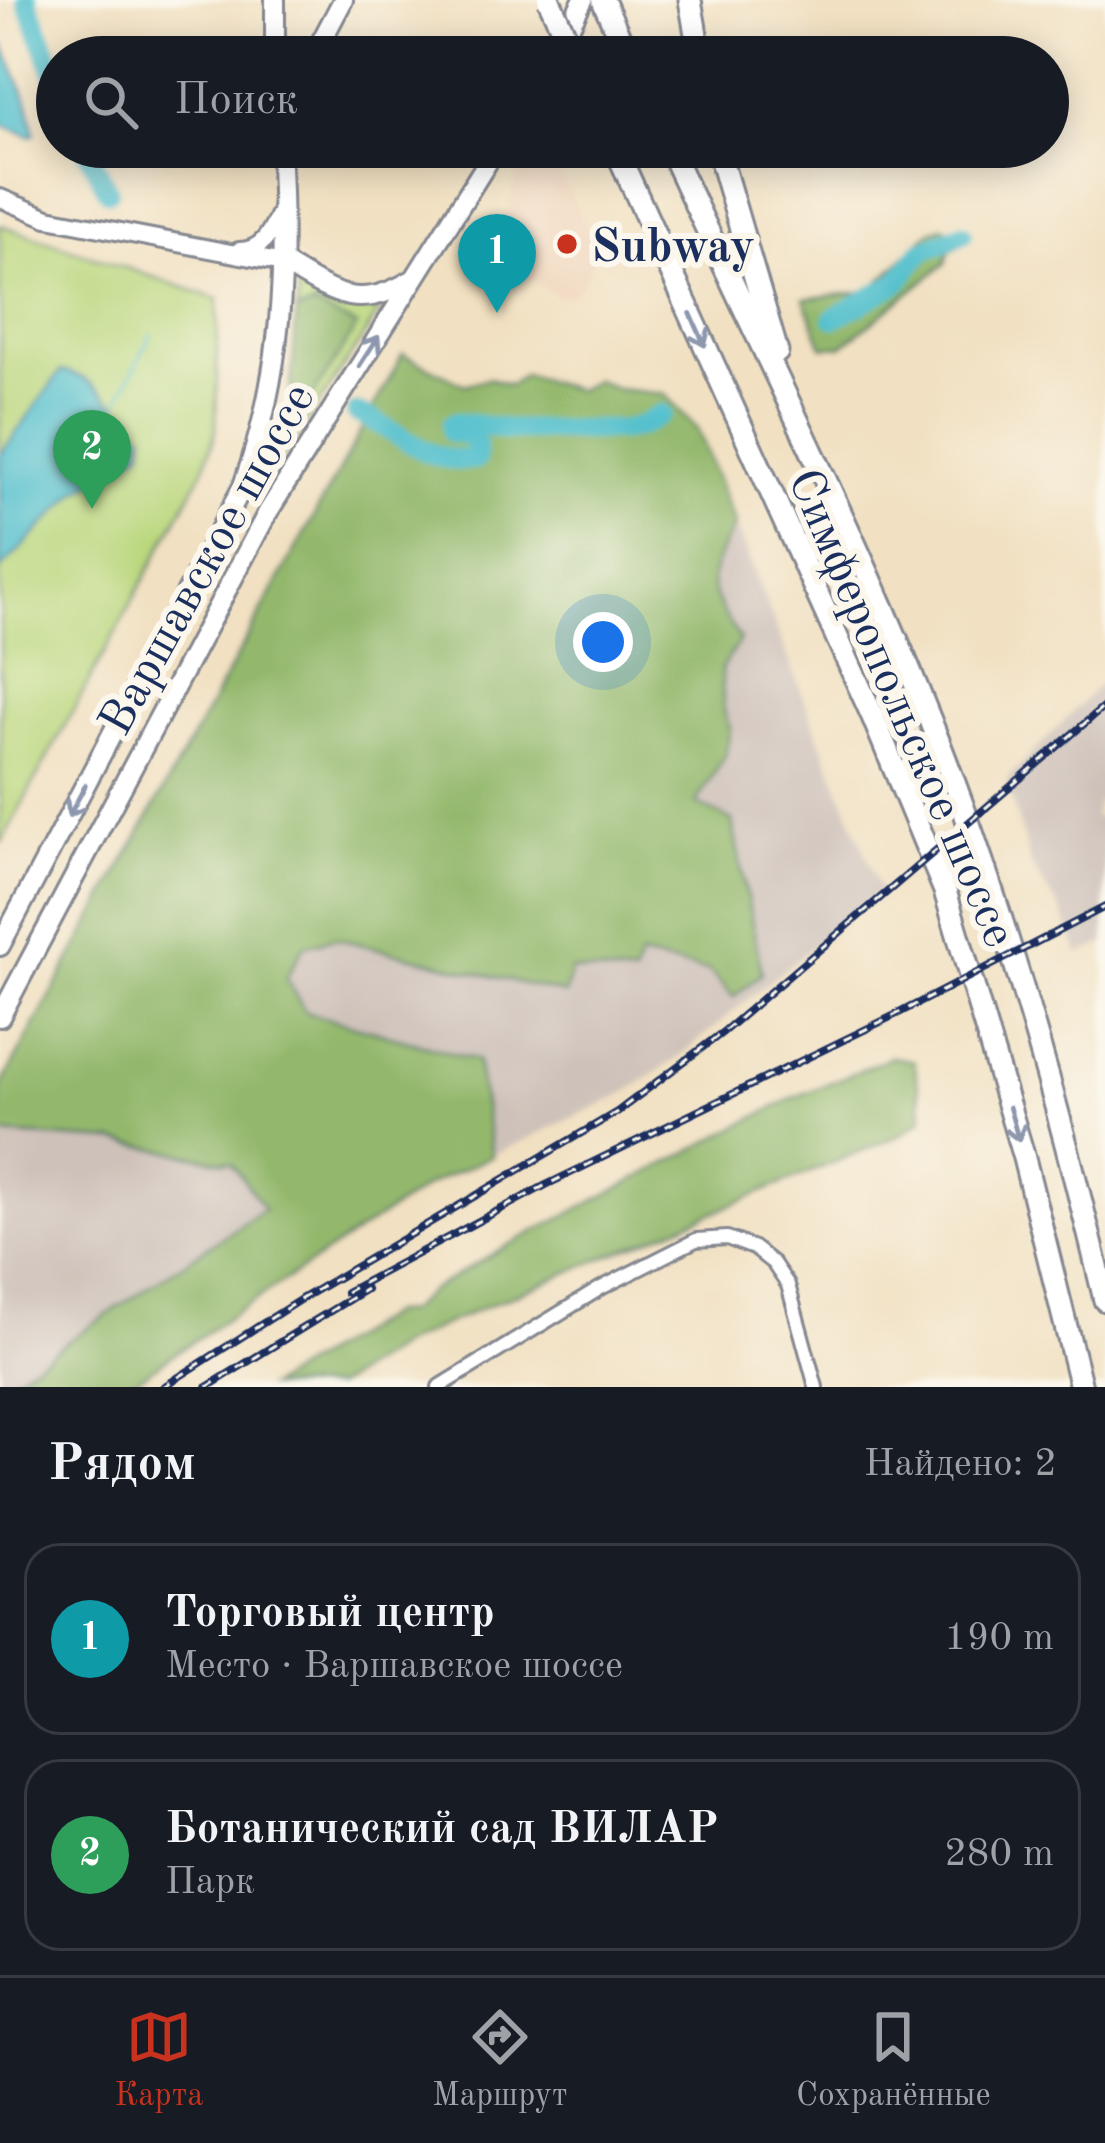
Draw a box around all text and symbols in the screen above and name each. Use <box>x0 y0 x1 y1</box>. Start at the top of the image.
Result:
search box <box>36 36 1069 168</box>
icon: search <box>78 69 144 135</box>
text: Поиск <box>174 79 298 124</box>
pin: 1 <box>458 214 536 313</box>
place label: Subway <box>591 224 755 272</box>
marker: Subway <box>554 231 580 257</box>
one-way arrow <box>688 312 710 348</box>
one-way arrow <box>356 334 381 368</box>
street label: Варшавское шоссе <box>92 376 325 744</box>
pin: 2 <box>53 410 131 509</box>
street label: Симферопольское шоссе <box>777 463 1023 955</box>
your location <box>573 612 633 672</box>
one-way arrow <box>65 783 88 818</box>
one-way arrow <box>1004 1104 1026 1142</box>
text: Рядом <box>48 1440 196 1491</box>
text: Найдено: 2 <box>864 1445 1057 1484</box>
text: Торговый центр <box>165 1592 495 1637</box>
text: 1 <box>79 1619 101 1658</box>
text: 190 m <box>944 1619 1054 1658</box>
text: Место · Варшавское шоссе <box>165 1647 623 1686</box>
text: Ботанический сад ВИЛАР <box>165 1808 718 1853</box>
text: 2 <box>79 1835 101 1874</box>
text: 280 m <box>944 1835 1054 1874</box>
text: Парк <box>165 1863 255 1902</box>
tab: Карта <box>114 2004 204 2117</box>
tab: Маршрут <box>432 2004 568 2117</box>
tab: Сохранённые <box>796 2004 991 2117</box>

